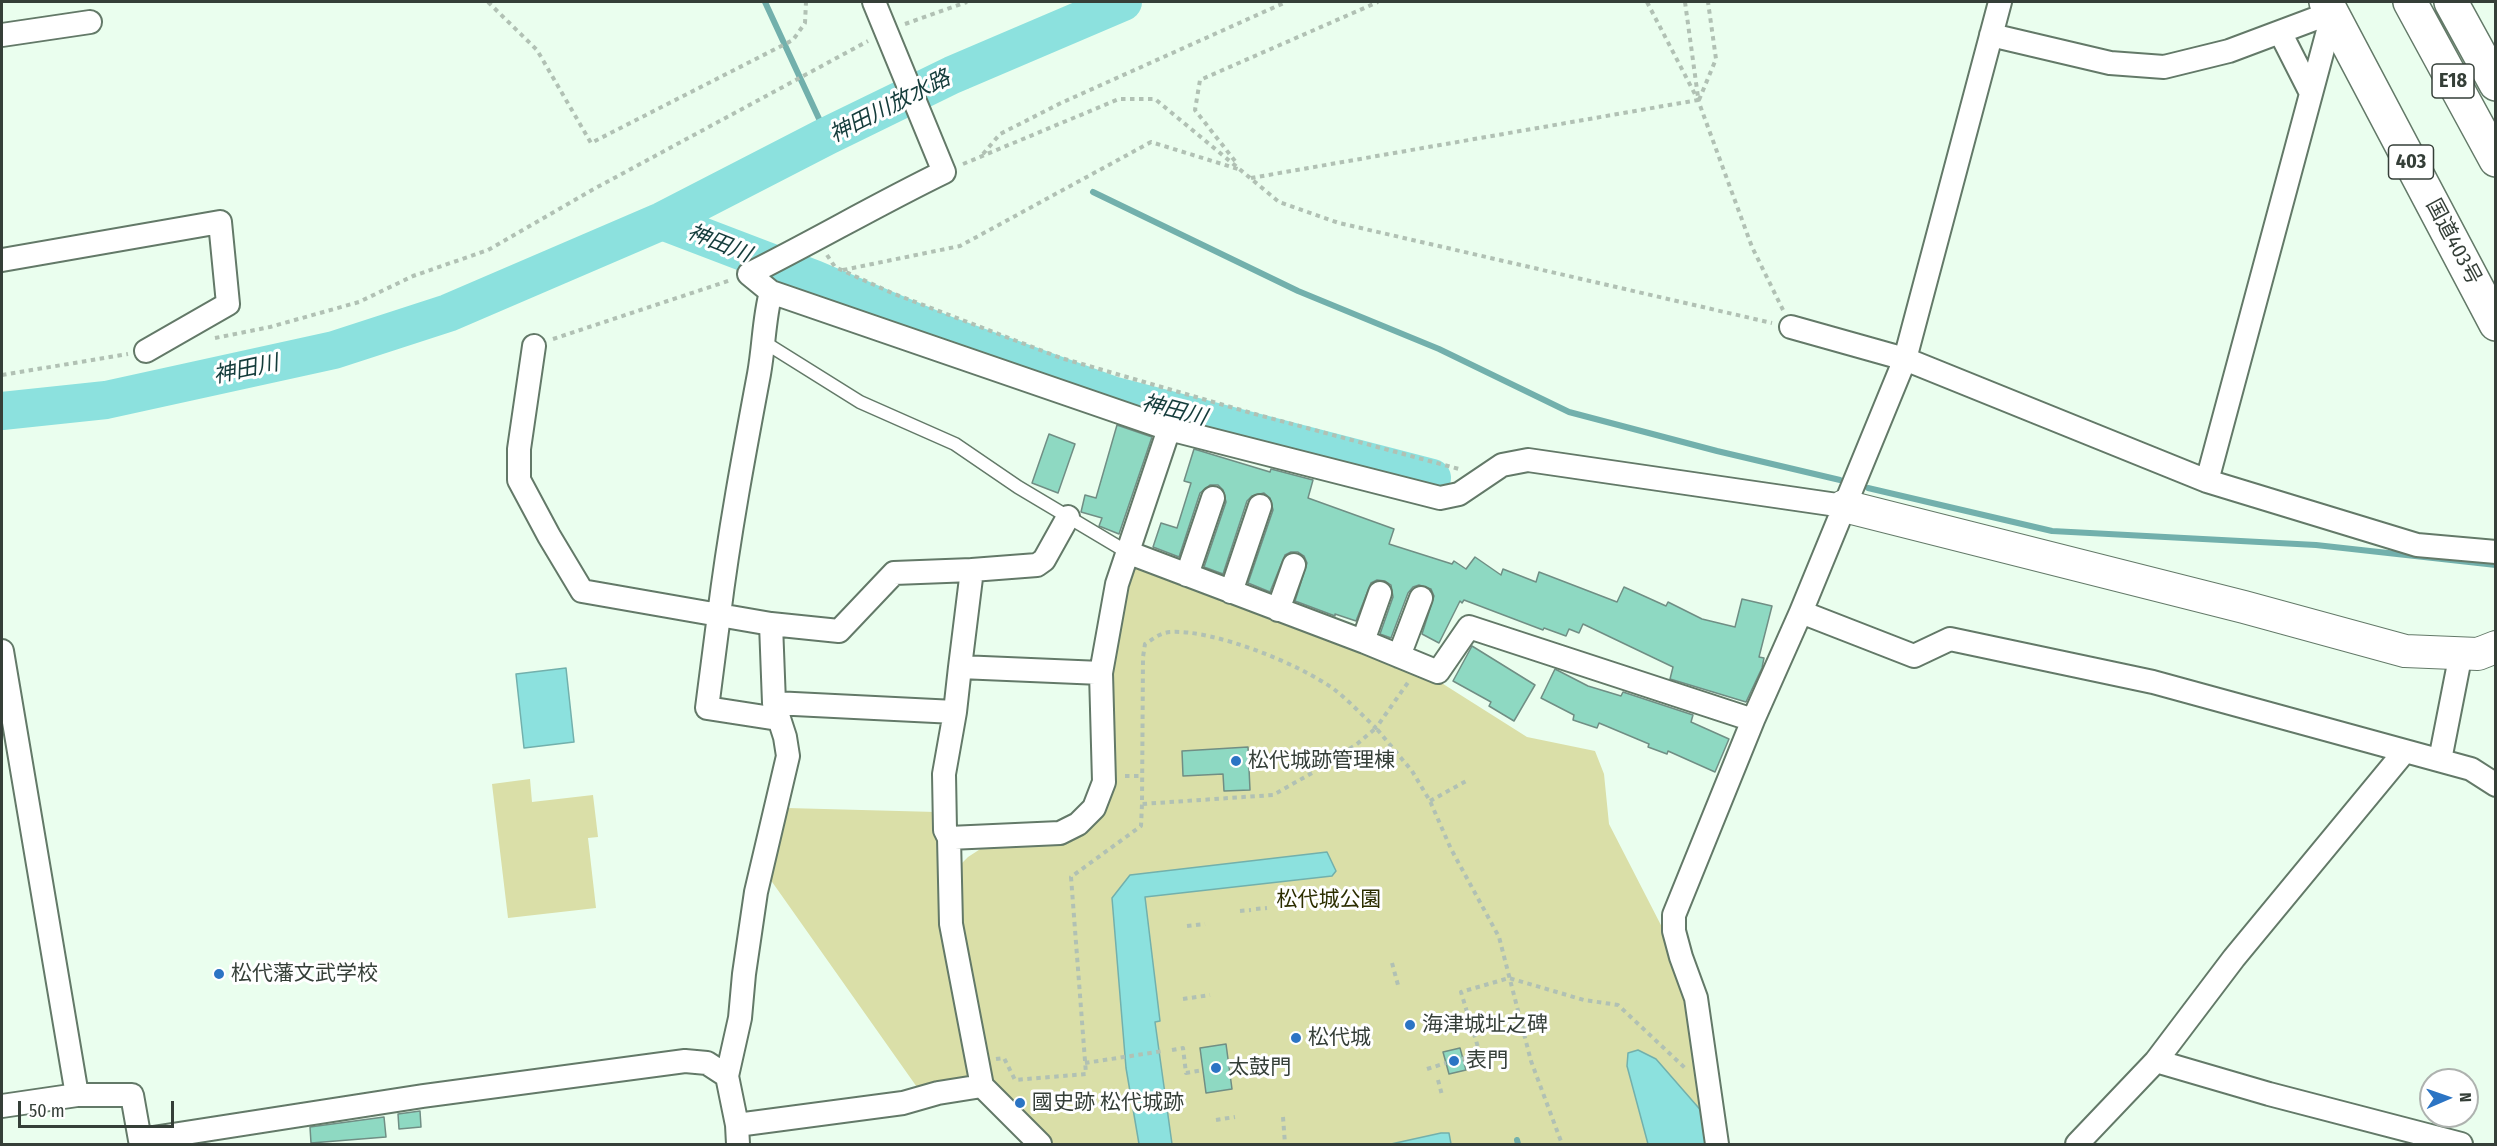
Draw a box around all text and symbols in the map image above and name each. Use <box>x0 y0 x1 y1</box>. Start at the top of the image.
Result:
road number: E18 <box>2432 64 2474 98</box>
water label: 神田川放水路 <box>825 65 955 149</box>
road number: 403 <box>2388 145 2434 179</box>
street label: 国道403号 <box>2420 195 2486 289</box>
water label: 神田川 <box>683 219 755 269</box>
water label: 神田川 <box>211 350 281 390</box>
water label: 神田川 <box>1139 390 1209 432</box>
place label: 松代城跡管理棟 <box>1248 748 1395 774</box>
marker: 松代城跡管理棟 <box>1229 754 1243 768</box>
park label: 松代城公園 <box>1277 887 1381 913</box>
place label: 松代藩文武学校 <box>231 961 378 987</box>
marker: 松代藩文武学校 <box>212 967 226 981</box>
place label: 海津城址之碑 <box>1422 1012 1548 1038</box>
marker: 海津城址之碑 <box>1403 1018 1417 1032</box>
place label: 松代城 <box>1308 1025 1371 1051</box>
marker: 松代城 <box>1289 1031 1303 1045</box>
place label: 表門 <box>1466 1048 1508 1074</box>
marker: 表門 <box>1447 1054 1461 1068</box>
place label: 太鼓門 <box>1228 1055 1291 1081</box>
marker: 太鼓門 <box>1209 1061 1223 1075</box>
north arrow <box>2419 1068 2479 1128</box>
scale bar <box>21 1089 177 1127</box>
place label: 國史跡 松代城跡 <box>1032 1090 1184 1116</box>
text: N <box>2456 1092 2475 1103</box>
marker: 國史跡 松代城跡 <box>1013 1096 1027 1110</box>
text: 50 m <box>29 1100 65 1122</box>

